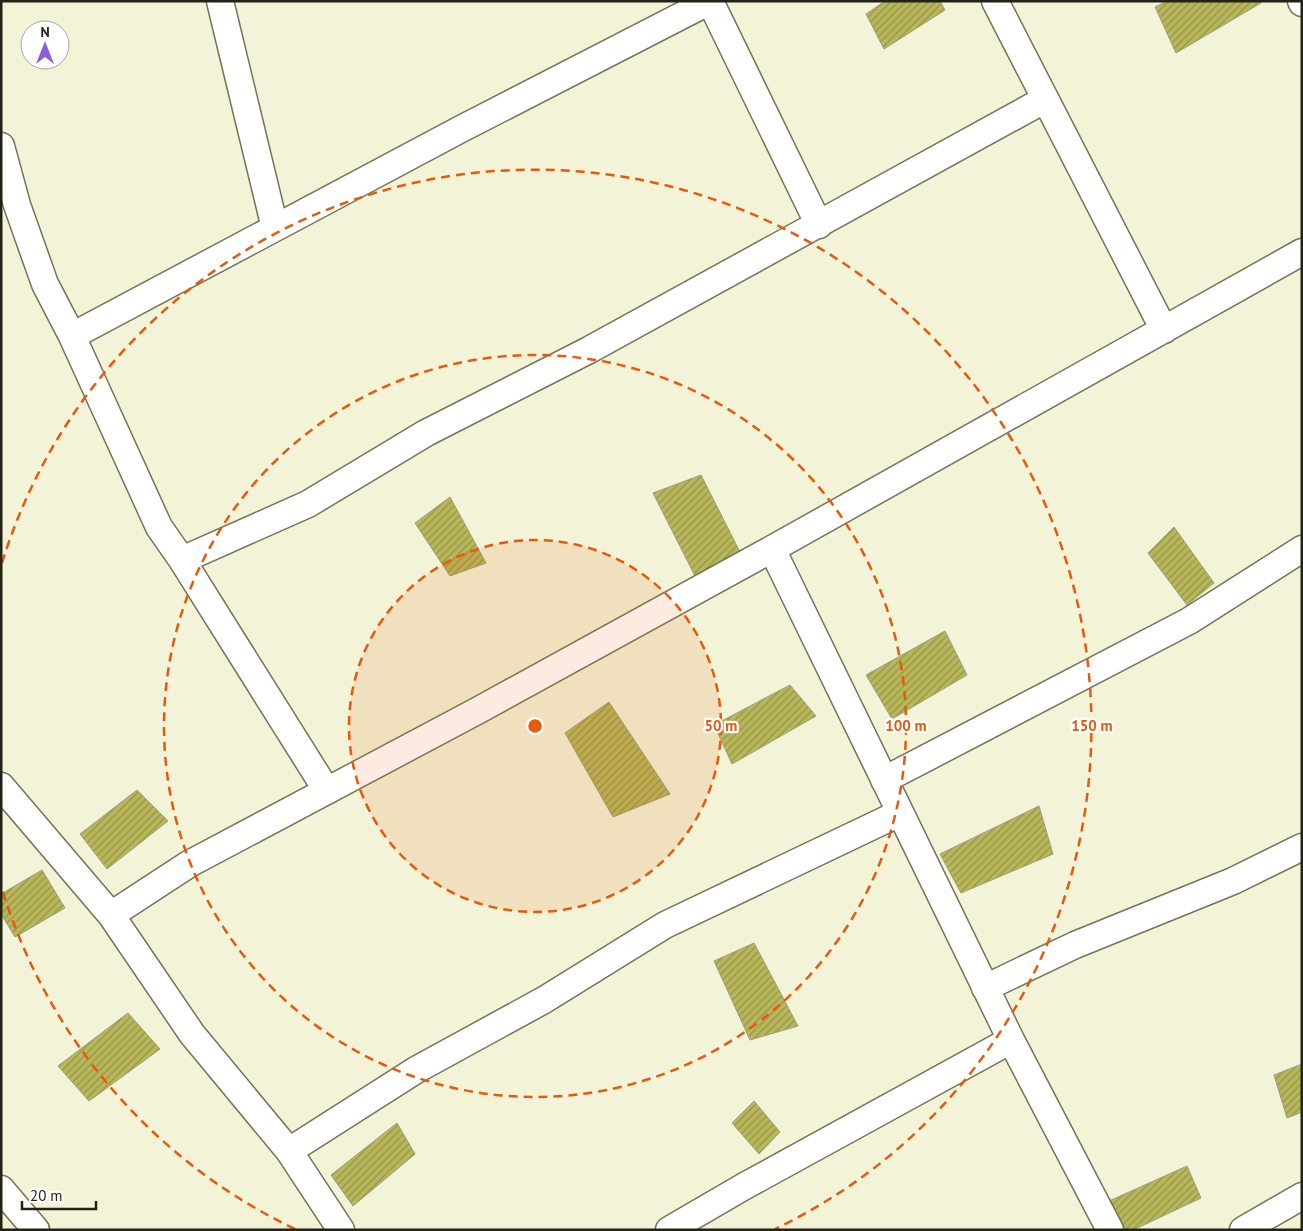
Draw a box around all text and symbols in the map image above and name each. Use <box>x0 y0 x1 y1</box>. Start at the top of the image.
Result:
north arrow <box>20 20 70 70</box>
text: N <box>40 23 50 41</box>
text: 50 m <box>705 716 737 735</box>
text: 100 m <box>885 716 927 735</box>
text: 150 m <box>1071 716 1113 735</box>
centre of rings <box>526 717 544 735</box>
scale bar <box>22 1178 96 1210</box>
text: 20 m <box>30 1186 63 1205</box>

